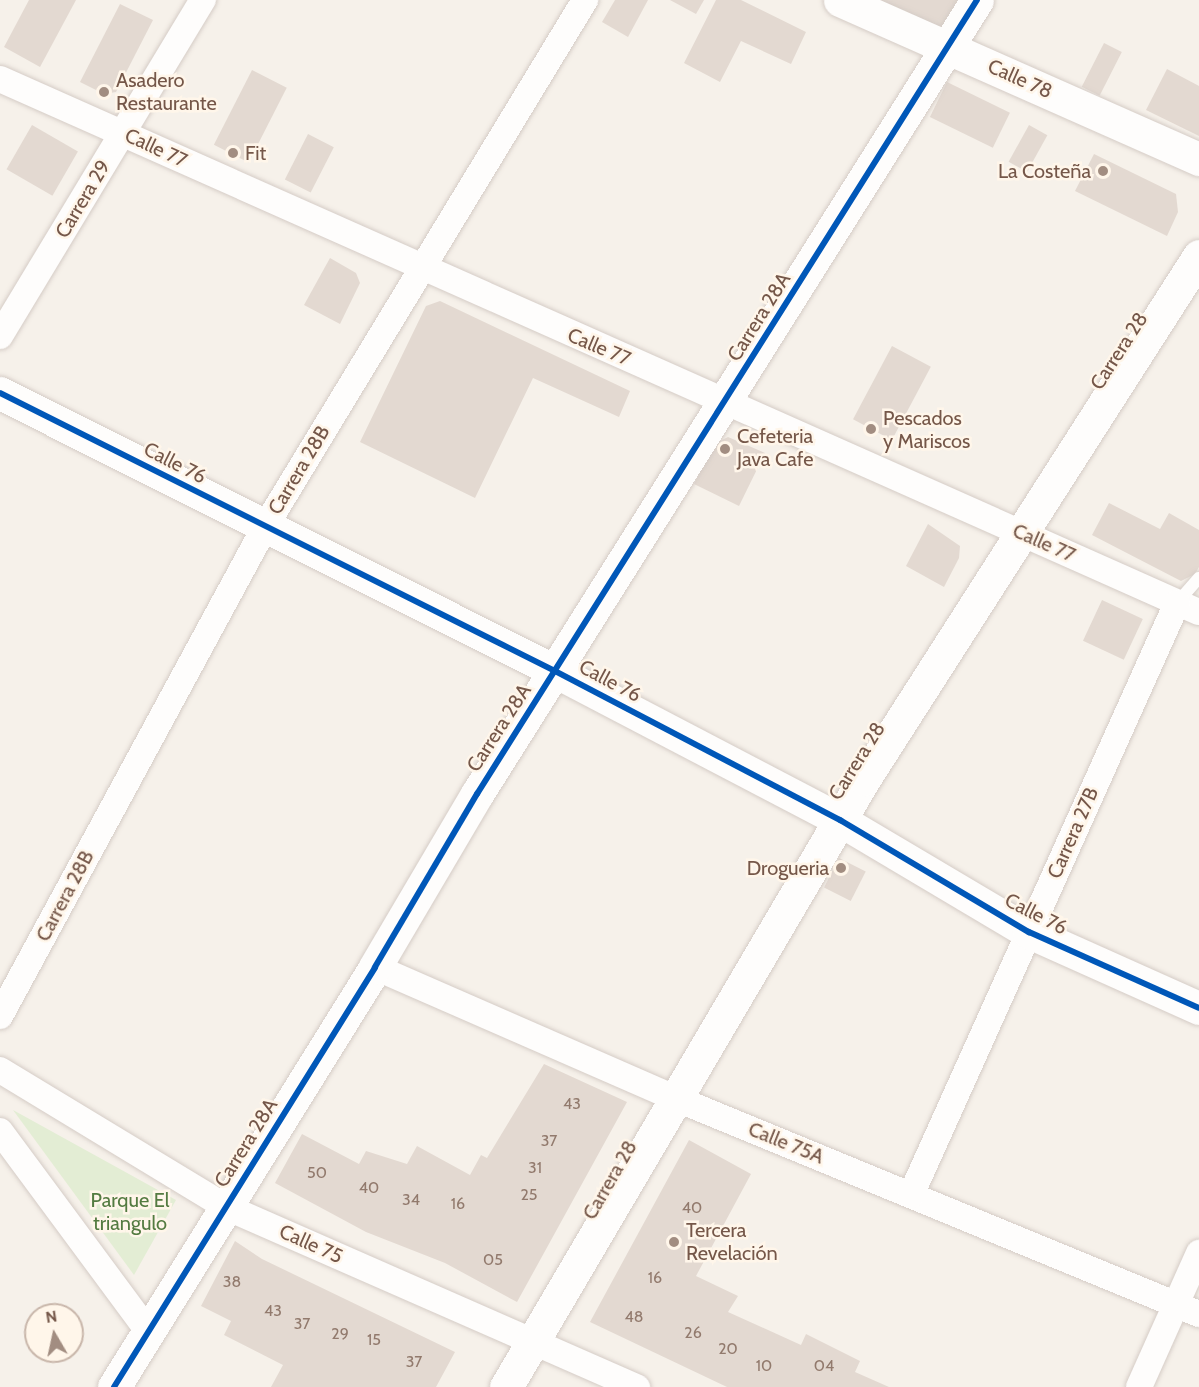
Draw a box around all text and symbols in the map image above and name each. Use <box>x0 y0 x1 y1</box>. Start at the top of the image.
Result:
street label: Calle 78 <box>984 54 1056 104</box>
place label: Asadero Restaurante <box>116 68 217 115</box>
marker: Asadero Restaurante <box>97 85 111 99</box>
street label: Calle 77 <box>121 123 191 173</box>
place label: Fit <box>245 141 266 165</box>
marker: Fit <box>226 146 240 160</box>
street label: Carrera 29 <box>50 156 116 242</box>
place label: La Costeña <box>998 159 1091 183</box>
marker: La Costeña <box>1096 164 1110 178</box>
street label: Carrera 28A <box>722 268 796 366</box>
street label: Carrera 28 <box>1085 308 1153 394</box>
street label: Calle 77 <box>564 323 634 371</box>
place label: Pescados y Mariscos <box>883 406 970 453</box>
street label: Carrera 28B <box>263 421 335 519</box>
marker: Pescados y Mariscos <box>864 422 878 436</box>
place label: Cefeteria Java Cafe <box>737 425 813 472</box>
street label: Calle 76 <box>140 437 210 489</box>
marker: Cefeteria Java Cafe <box>718 442 732 456</box>
street label: Calle 77 <box>1009 519 1079 567</box>
street label: Calle 76 <box>575 655 645 707</box>
street label: Carrera 28A <box>462 680 536 776</box>
street label: Carrera 28 <box>824 718 890 804</box>
street label: Carrera 27B <box>1042 784 1104 882</box>
street label: Carrera 28B <box>31 847 99 945</box>
place label: Drogueria <box>747 856 829 880</box>
marker: Drogueria <box>834 861 848 875</box>
street label: Calle 76 <box>1001 888 1071 940</box>
street label: Carrera 28A <box>209 1094 283 1192</box>
house number: 43 <box>563 1094 581 1114</box>
street label: Calle 75A <box>745 1117 827 1169</box>
house number: 37 <box>541 1131 557 1151</box>
street label: Carrera 28 <box>578 1136 642 1224</box>
house number: 31 <box>528 1158 542 1178</box>
house number: 50 <box>307 1163 327 1183</box>
house number: 40 <box>359 1178 379 1198</box>
house number: 25 <box>520 1185 538 1205</box>
park label: Parque El triangulo <box>91 1189 169 1236</box>
house number: 34 <box>402 1190 420 1210</box>
house number: 16 <box>451 1194 465 1214</box>
house number: 40 <box>682 1198 702 1218</box>
place label: Tercera Revelación <box>686 1218 778 1265</box>
street label: Calle 75 <box>276 1219 346 1269</box>
marker: Tercera Revelación <box>667 1235 681 1249</box>
house number: 05 <box>483 1250 503 1270</box>
house number: 16 <box>648 1268 662 1288</box>
house number: 38 <box>223 1272 241 1292</box>
house number: 43 <box>264 1301 282 1321</box>
north arrow <box>24 1303 84 1363</box>
text: N <box>44 1306 58 1327</box>
house number: 48 <box>625 1307 643 1327</box>
house number: 37 <box>294 1314 310 1334</box>
house number: 26 <box>684 1323 702 1343</box>
house number: 29 <box>331 1324 349 1344</box>
house number: 15 <box>367 1330 381 1350</box>
house number: 20 <box>718 1339 738 1359</box>
house number: 37 <box>406 1352 422 1372</box>
house number: 10 <box>756 1356 772 1376</box>
house number: 04 <box>814 1356 834 1376</box>

